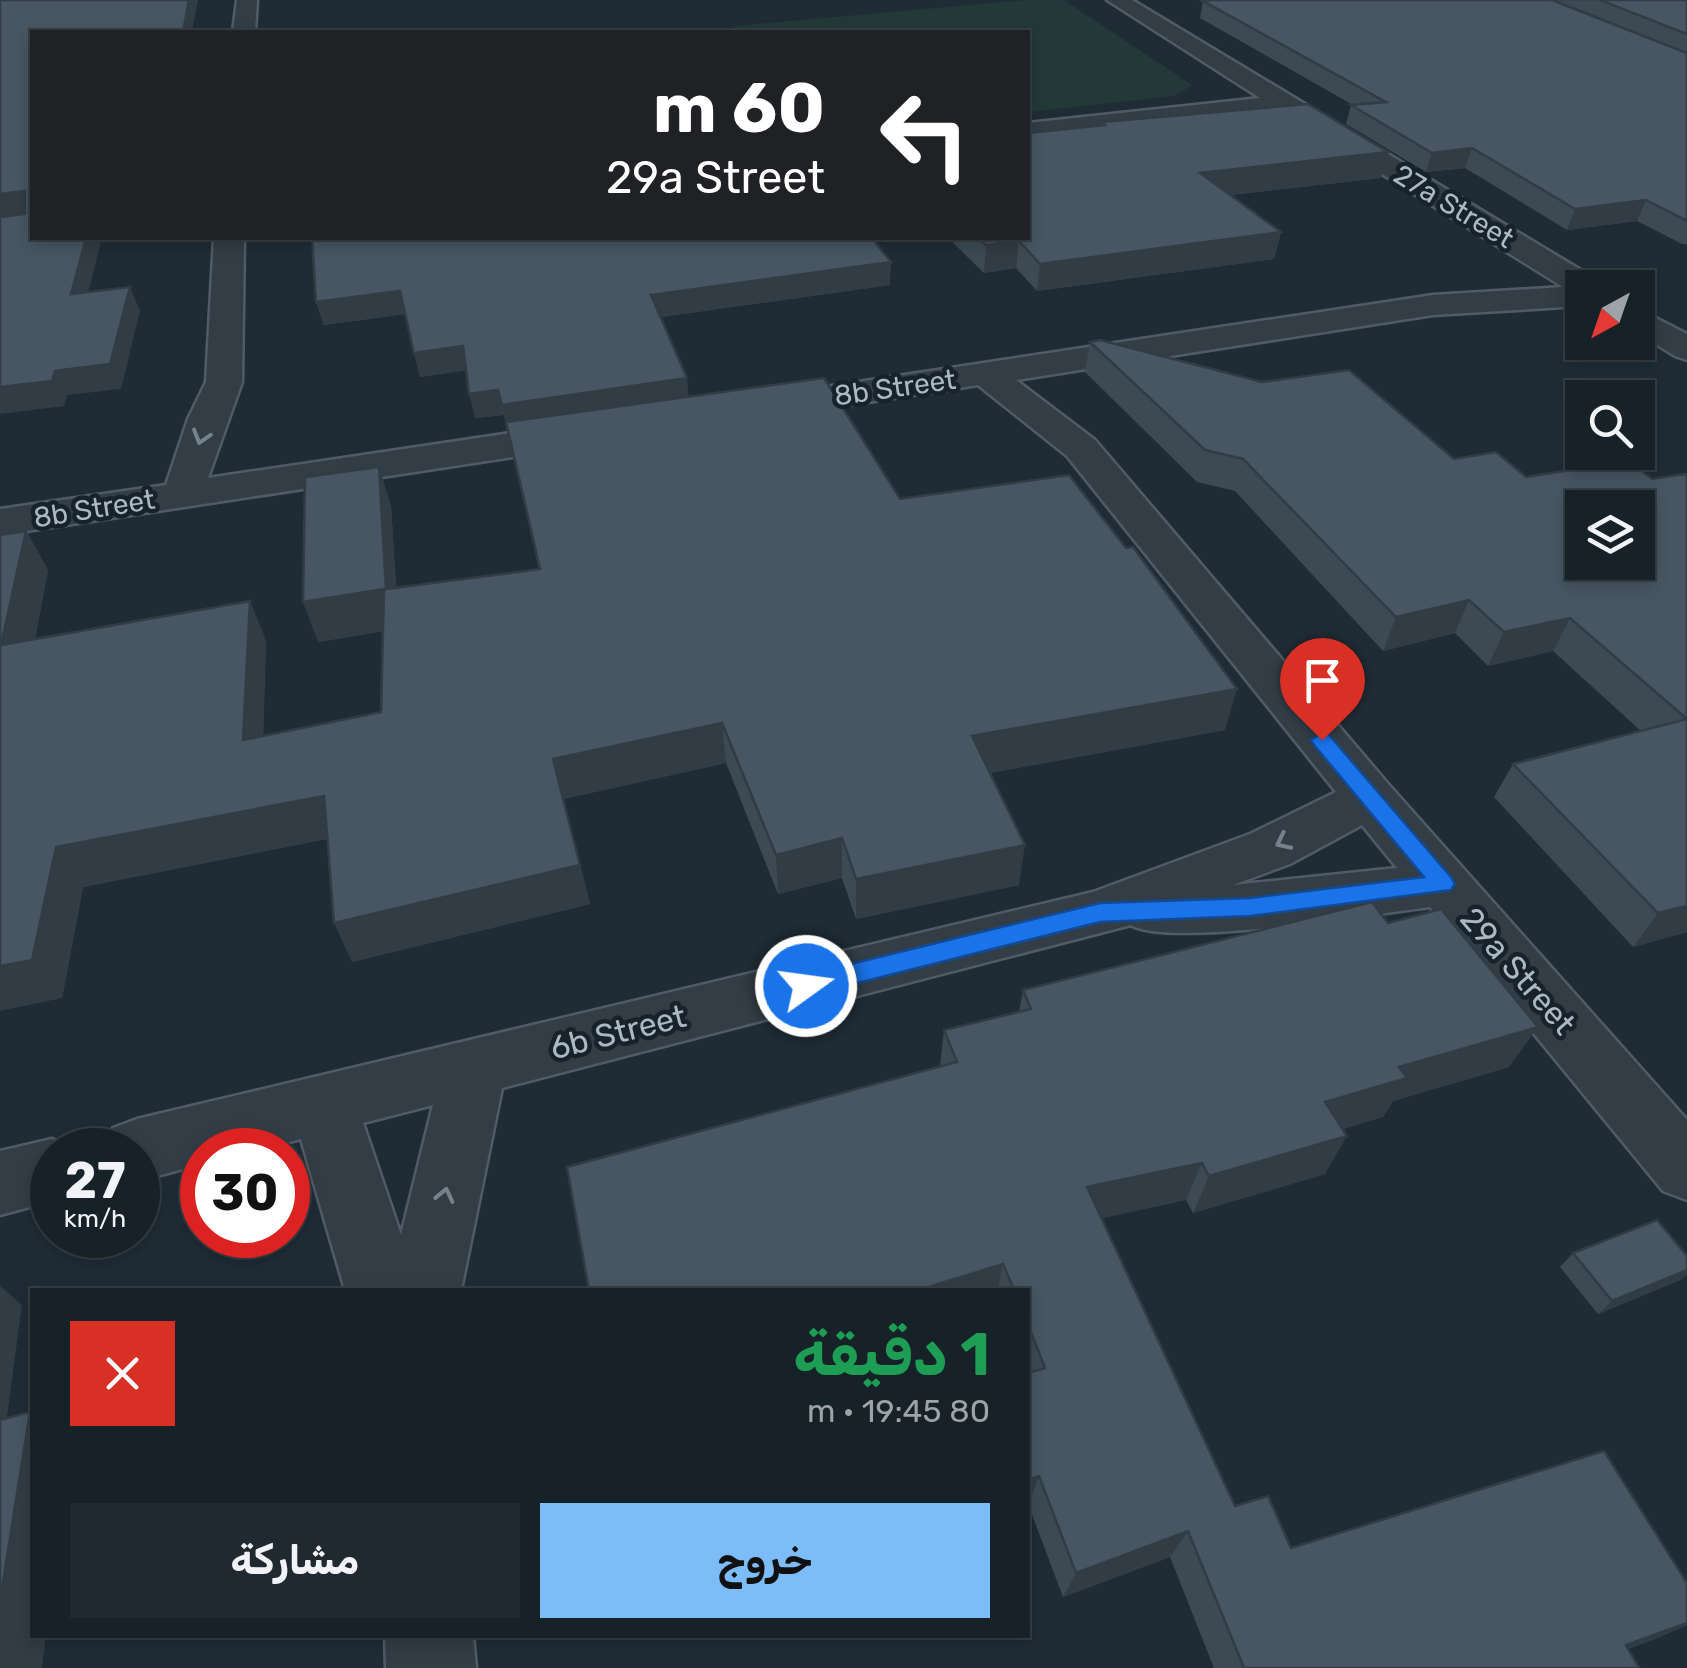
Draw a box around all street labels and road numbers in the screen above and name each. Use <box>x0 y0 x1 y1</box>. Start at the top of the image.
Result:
street label: 27a Street <box>1388 158 1520 255</box>
street label: 8b Street <box>832 363 958 412</box>
street label: 8b Street <box>31 483 157 534</box>
street label: 29a Street <box>1453 900 1583 1042</box>
street label: 6b Street <box>546 997 690 1067</box>

